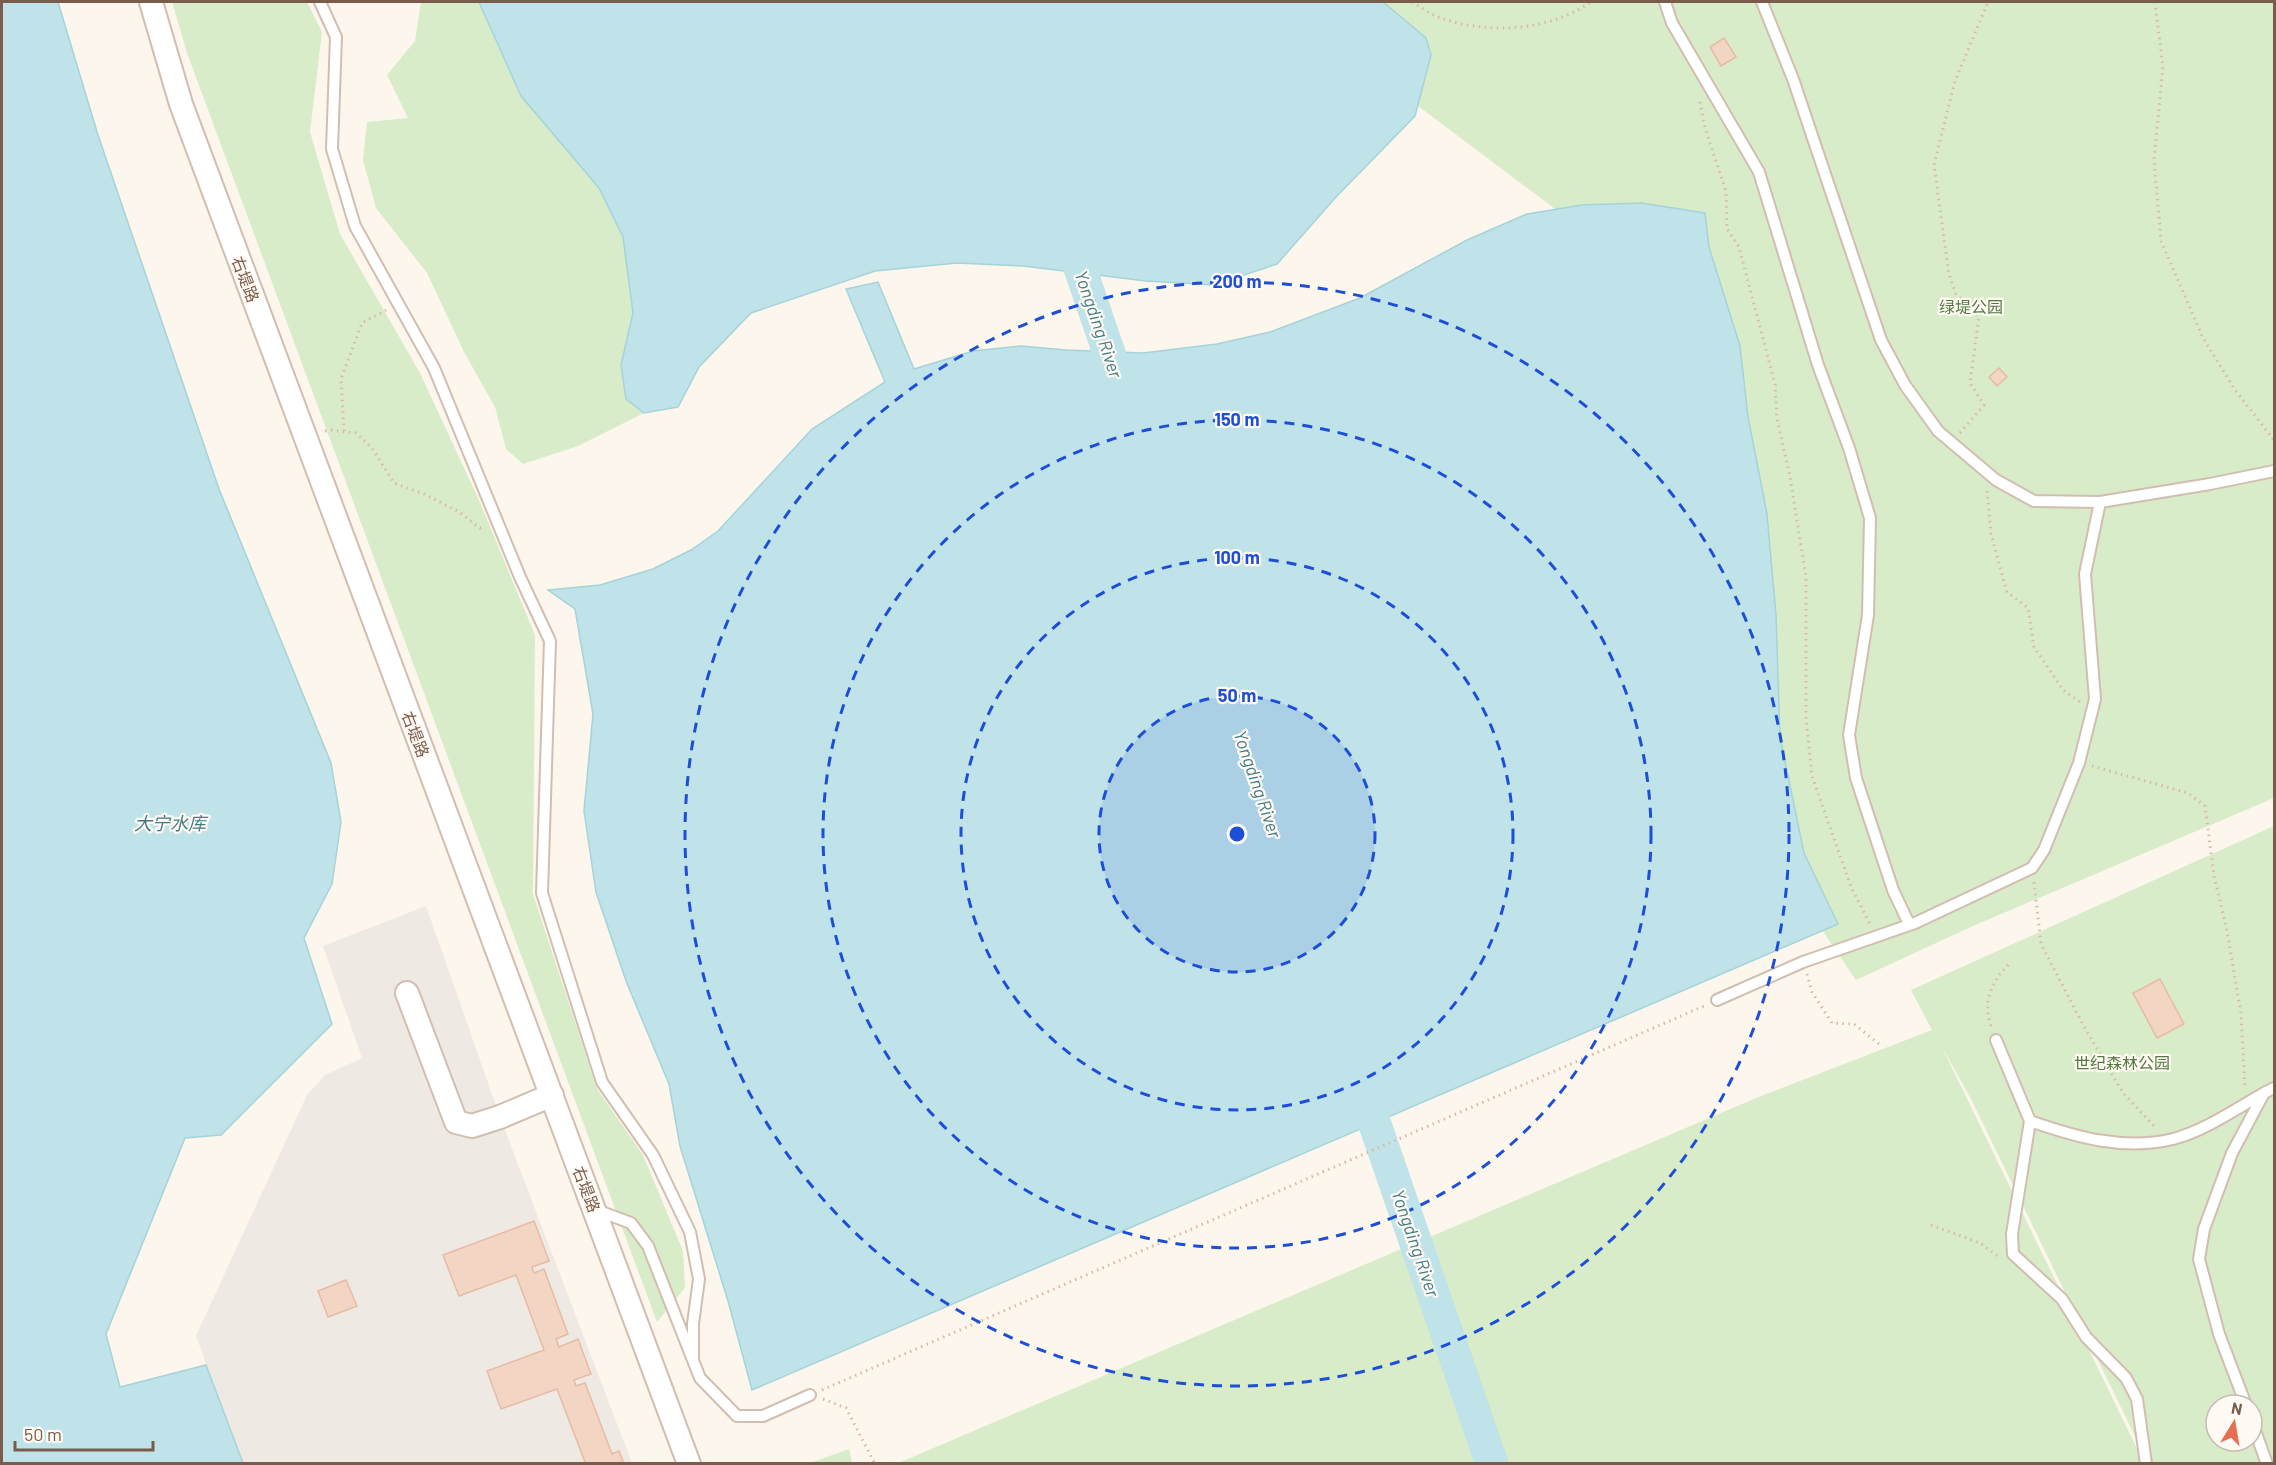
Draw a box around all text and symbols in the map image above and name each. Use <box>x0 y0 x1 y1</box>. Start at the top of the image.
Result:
street label: 右堤路 <box>229 253 263 305</box>
water label: Yongding River <box>1070 267 1128 381</box>
text: 200 m <box>1212 270 1262 292</box>
park label: 绿堤公园 <box>1939 297 2003 316</box>
text: 150 m <box>1215 408 1259 430</box>
text: 100 m <box>1214 546 1260 568</box>
text: 50 m <box>1218 684 1256 706</box>
street label: 右堤路 <box>399 708 433 760</box>
water label: Yongding River <box>1229 727 1287 841</box>
water label: 大宁水库 <box>134 812 209 834</box>
centre of rings <box>1227 824 1247 844</box>
park label: 世纪森林公园 <box>2074 1053 2170 1072</box>
street label: 右堤路 <box>570 1163 604 1215</box>
water label: Yongding River <box>1387 1186 1445 1300</box>
north arrow <box>2204 1393 2264 1453</box>
text: N <box>2230 1397 2244 1418</box>
scale bar <box>15 1414 153 1452</box>
text: 50 m <box>24 1423 62 1445</box>

